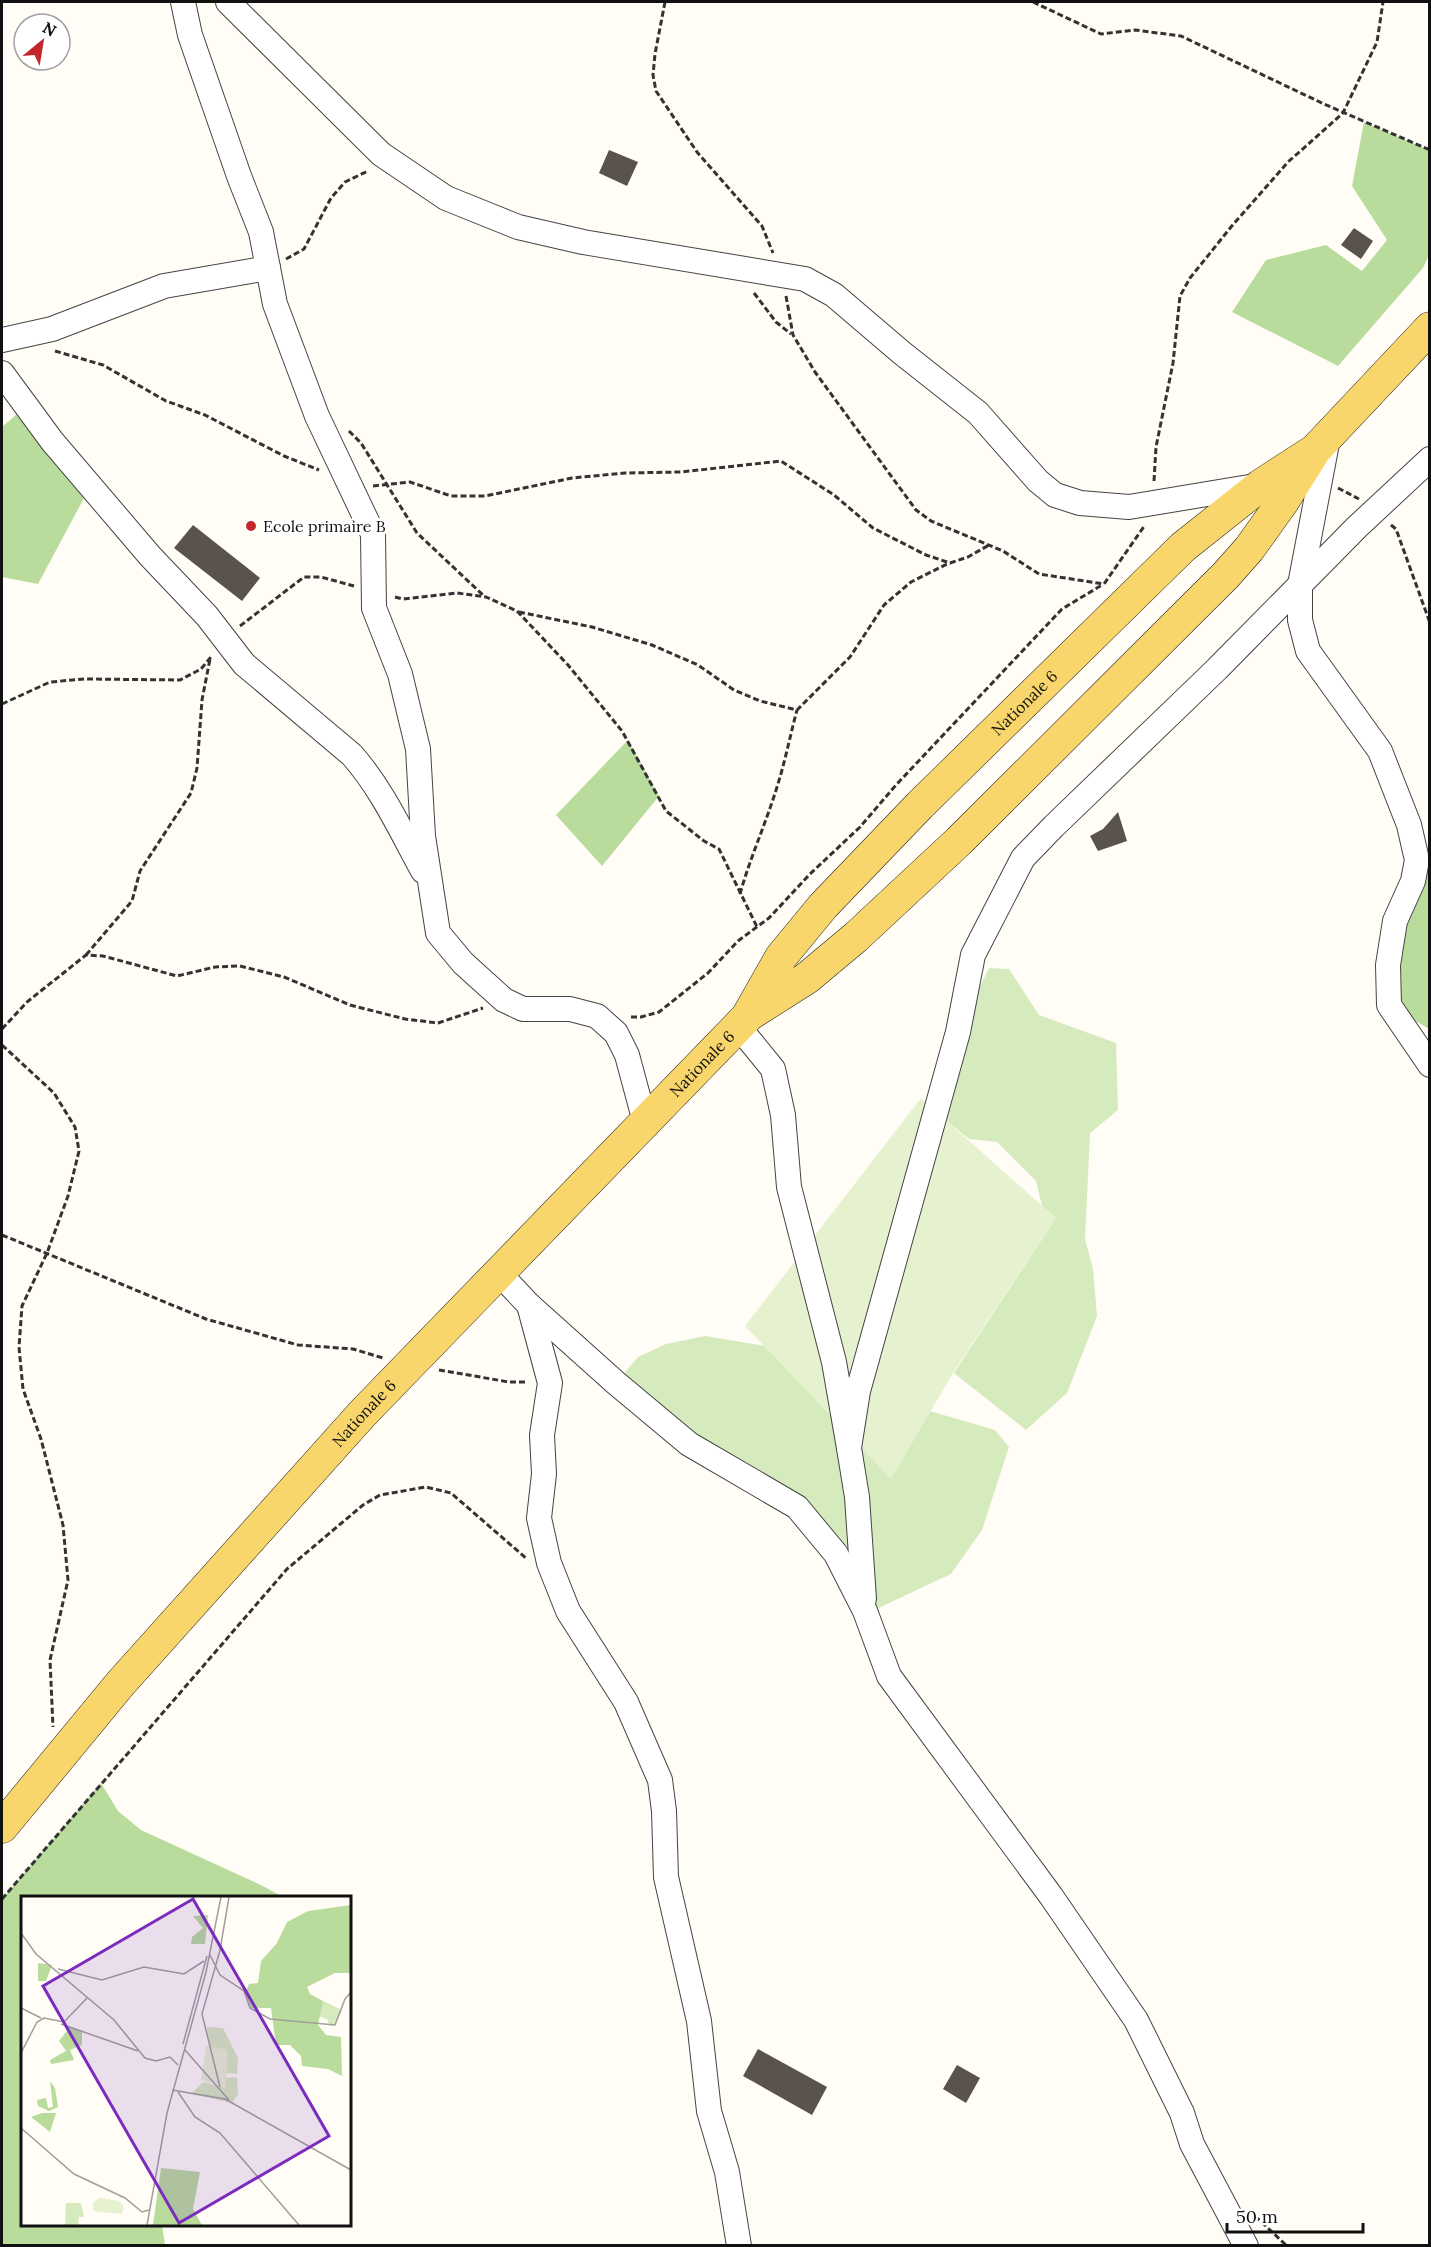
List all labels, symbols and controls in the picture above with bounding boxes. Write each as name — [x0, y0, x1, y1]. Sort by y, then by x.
north arrow — [12, 12, 72, 72]
text: N — [39, 17, 60, 41]
place label: Ecole primaire B — [263, 516, 386, 536]
marker: Ecole primaire B — [244, 519, 258, 533]
street label: Nationale 6 — [987, 666, 1061, 740]
street label: Nationale 6 — [665, 1026, 738, 1101]
street label: Nationale 6 — [328, 1375, 400, 1451]
inset map — [21, 1896, 351, 2226]
scale bar — [1227, 2196, 1364, 2234]
text: 50 m — [1236, 2205, 1278, 2228]

